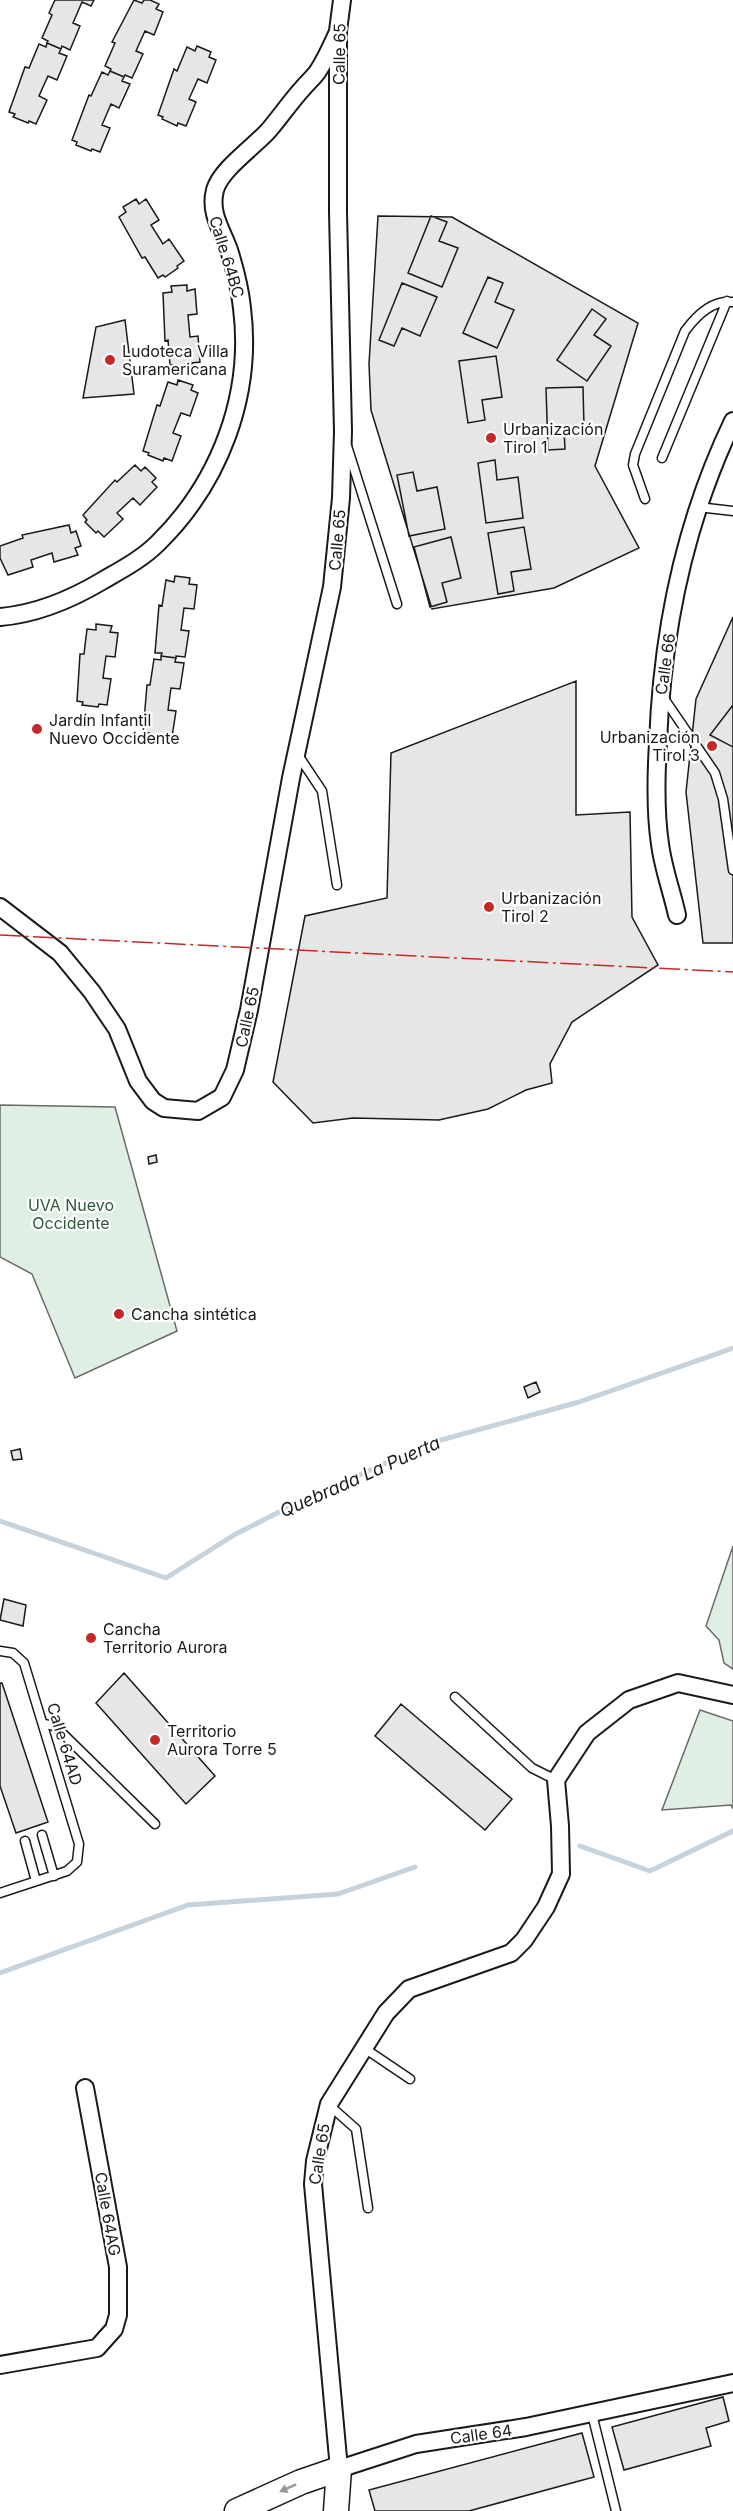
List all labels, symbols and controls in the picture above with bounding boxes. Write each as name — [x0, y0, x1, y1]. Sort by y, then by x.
street label: Calle 65 — [328, 23, 350, 85]
street label: Calle 64BC — [205, 214, 249, 300]
place label: Ludoteca Villa Suramericana — [122, 341, 229, 379]
marker: Ludoteca Villa Suramericana — [103, 353, 117, 367]
place label: Urbanización Tirol 1 — [503, 419, 603, 457]
marker: Urbanización Tirol 1 — [484, 431, 498, 445]
street label: Calle 65 — [324, 508, 350, 572]
street label: Calle 66 — [651, 632, 679, 696]
place label: Jardín Infantil Nuevo Occidente — [49, 710, 180, 748]
marker: Jardín Infantil Nuevo Occidente — [30, 722, 44, 736]
place label: Urbanización Tirol 3 — [600, 727, 700, 765]
marker: Urbanización Tirol 3 — [705, 739, 719, 753]
place label: Urbanización Tirol 2 — [501, 888, 601, 926]
marker: Urbanización Tirol 2 — [482, 900, 496, 914]
street label: Calle 65 — [231, 985, 263, 1049]
park label: UVA Nuevo Occidente — [28, 1195, 114, 1233]
place label: Cancha sintética — [131, 1304, 257, 1324]
marker: Cancha sintética — [112, 1307, 126, 1321]
water label: Quebrada La Puerta — [276, 1432, 443, 1521]
place label: Cancha Territorio Aurora — [103, 1619, 228, 1657]
marker: Cancha Territorio Aurora — [84, 1631, 98, 1645]
street label: Calle 64AD — [43, 1700, 87, 1788]
place label: Territorio Aurora Torre 5 — [167, 1721, 277, 1759]
marker: Territorio Aurora Torre 5 — [148, 1733, 162, 1747]
street label: Calle 65 — [304, 2122, 334, 2186]
street label: Calle 64AG — [91, 2170, 125, 2258]
street label: Calle 64 — [449, 2420, 513, 2448]
one-way arrow — [279, 2484, 296, 2493]

